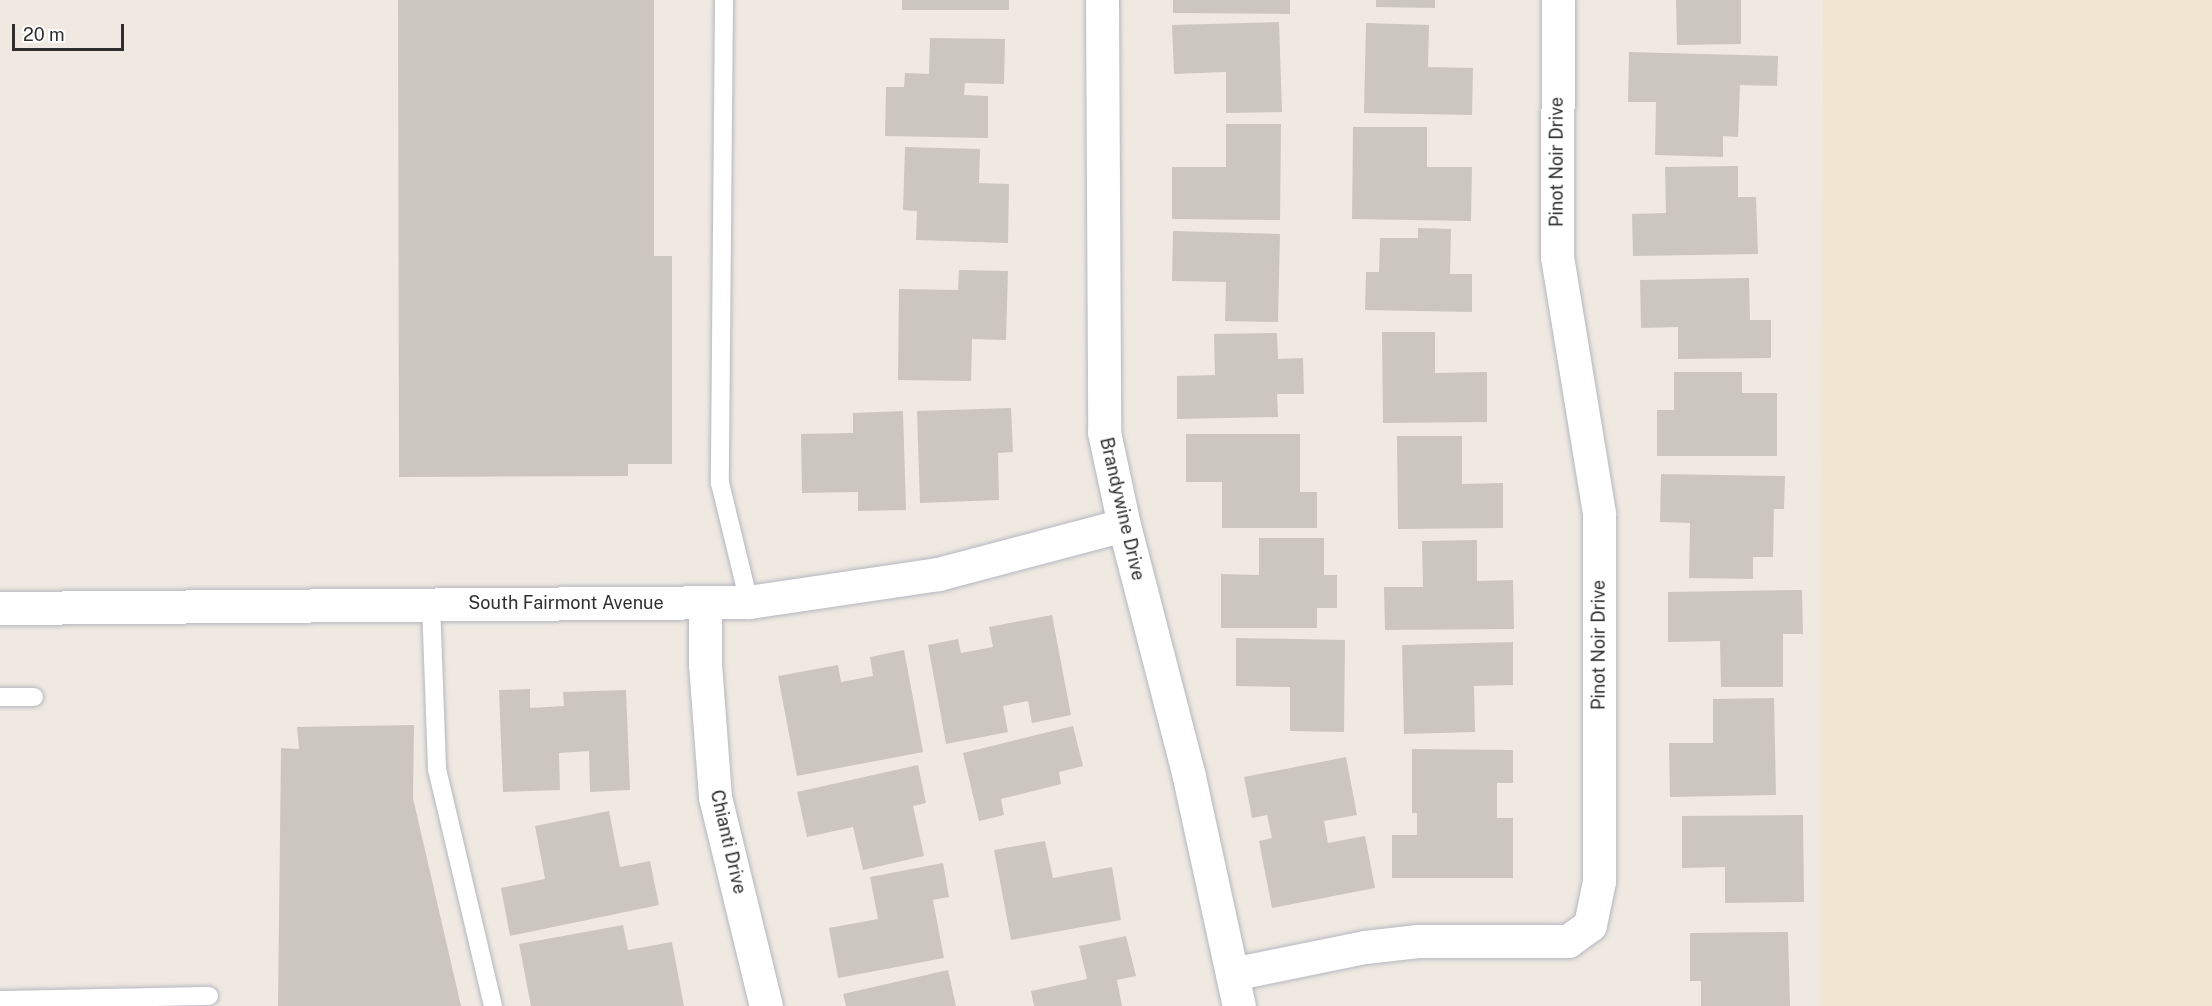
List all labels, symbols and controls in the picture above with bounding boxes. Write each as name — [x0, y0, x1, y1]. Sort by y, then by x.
scale bar — [15, 12, 128, 50]
text: 20 m — [23, 24, 65, 45]
street label: Pinot Noir Drive — [1546, 97, 1568, 227]
street label: Brandywine Drive — [1095, 435, 1149, 583]
street label: Pinot Noir Drive — [1588, 580, 1610, 710]
street label: South Fairmont Avenue — [468, 592, 664, 614]
street label: Chianti Drive — [706, 788, 750, 896]

